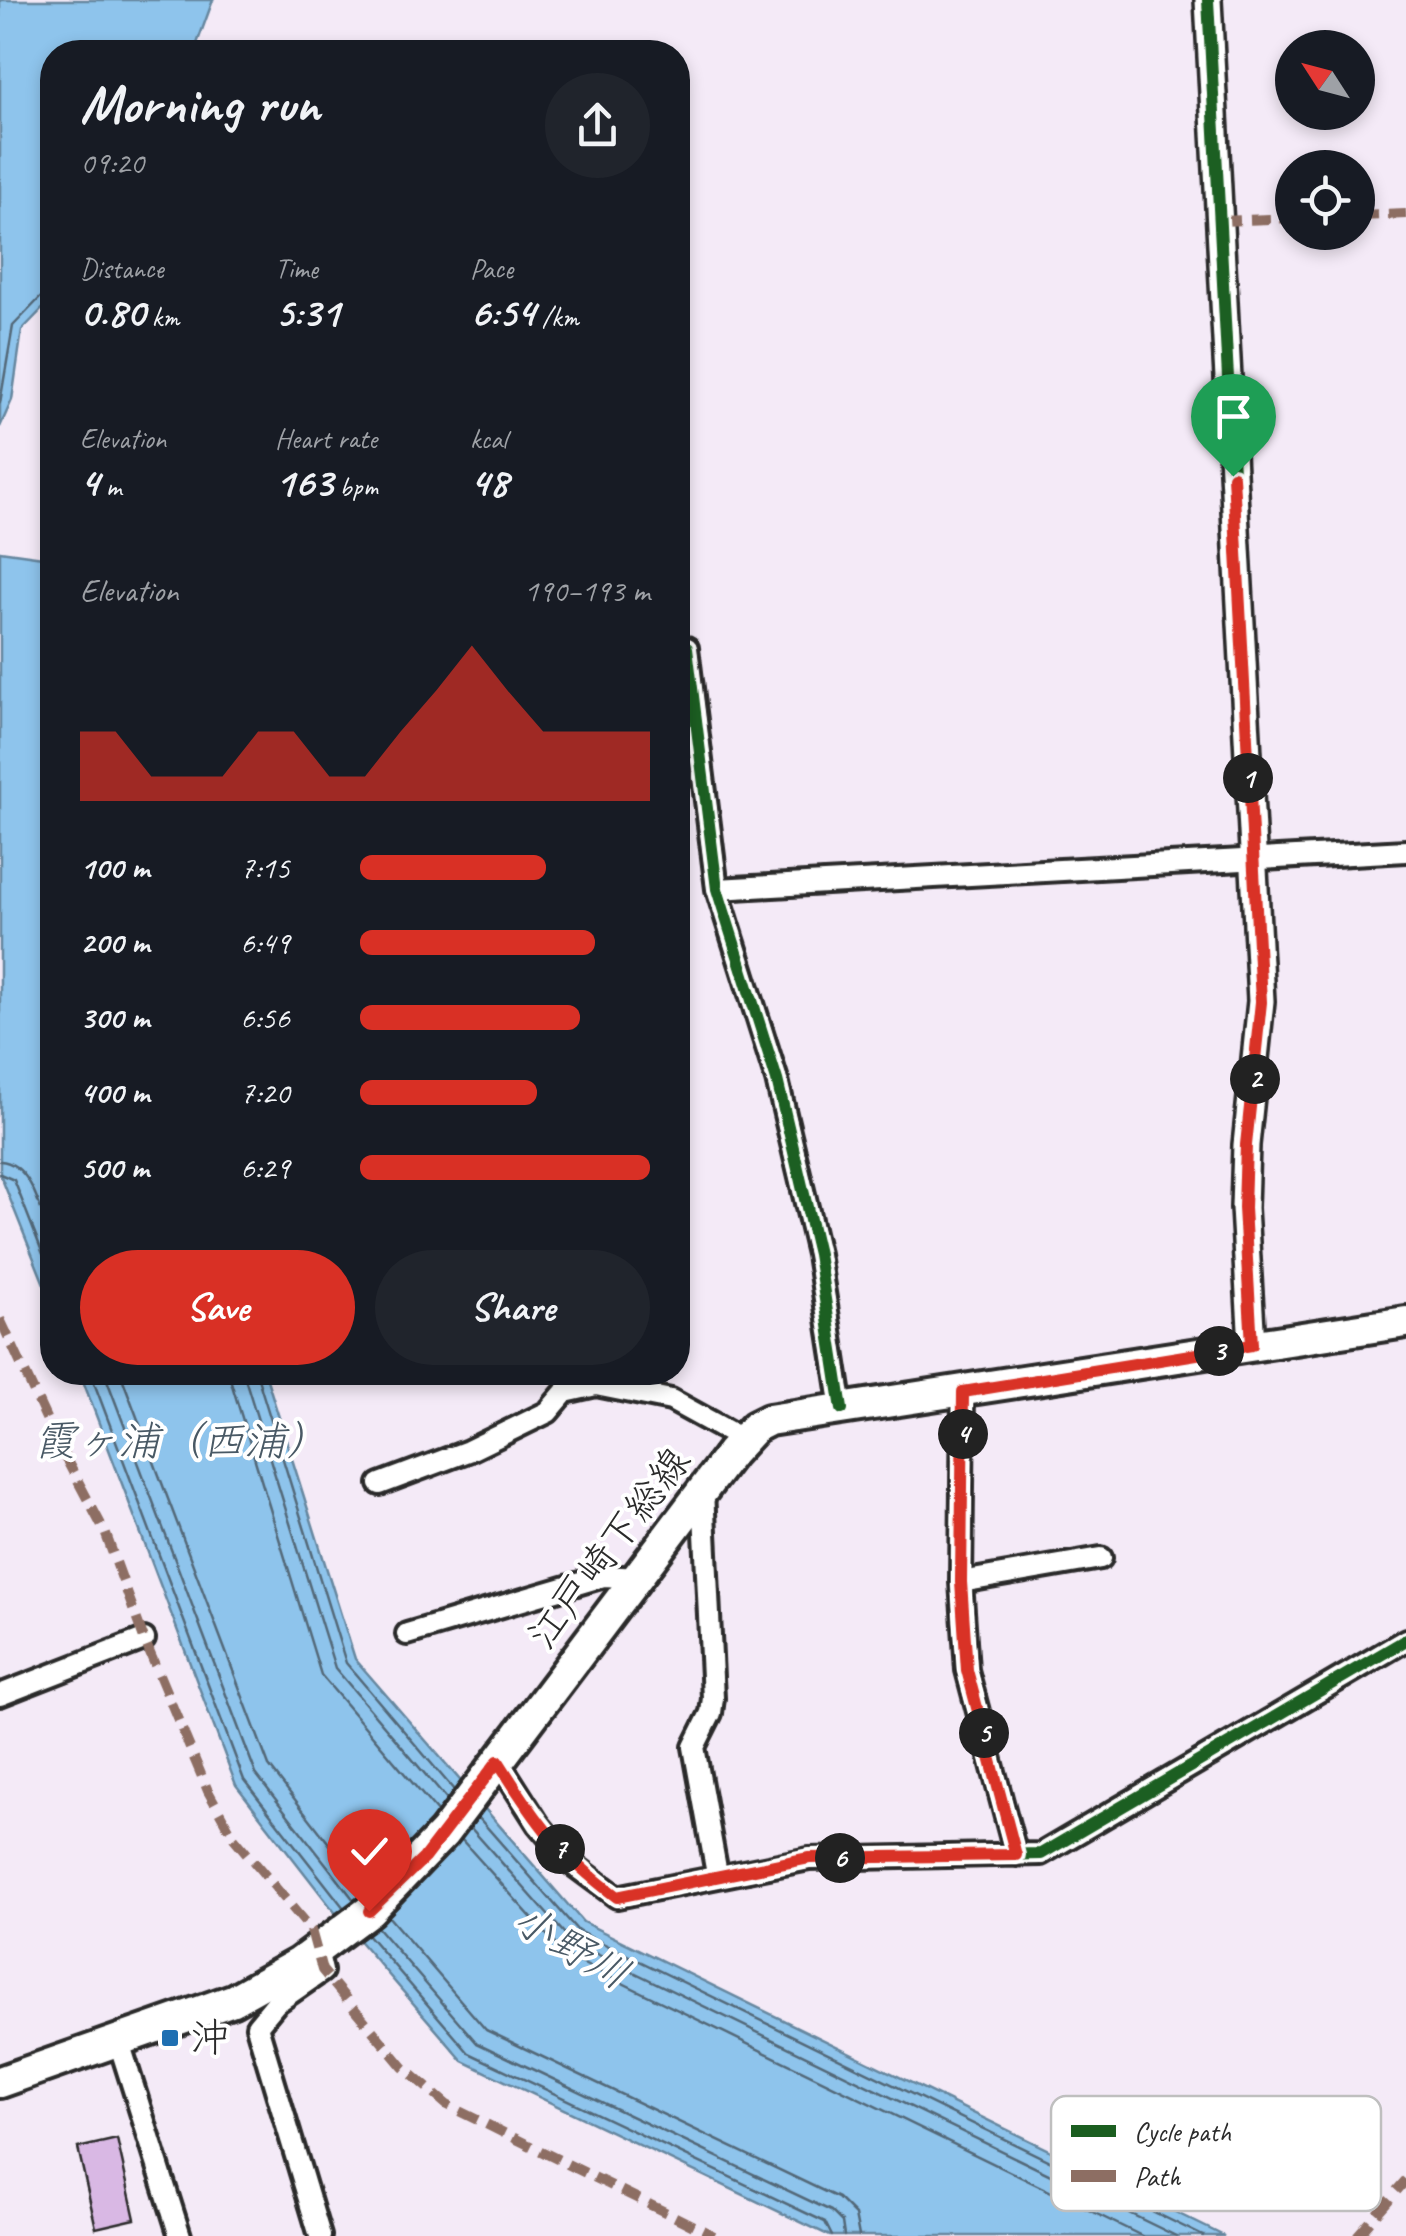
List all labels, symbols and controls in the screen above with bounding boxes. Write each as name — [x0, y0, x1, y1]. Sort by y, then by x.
north arrow — [1275, 30, 1375, 130]
map controls — [1275, 30, 1375, 250]
text: Morning run — [80, 69, 320, 139]
button: share — [545, 73, 650, 178]
text: 09:20 — [80, 142, 144, 183]
button: locate — [1275, 150, 1375, 250]
text: Distance — [80, 251, 164, 286]
text: Time — [275, 251, 318, 286]
text: Pace — [470, 251, 513, 286]
text: 0.80 — [80, 286, 145, 339]
text: 5:31 — [275, 286, 339, 339]
text: 6:54 — [470, 286, 535, 339]
text: km — [145, 299, 179, 334]
text: /km — [535, 299, 579, 334]
pin — [1191, 374, 1276, 477]
icon: arrive — [1206, 389, 1261, 444]
text: Elevation — [80, 421, 166, 456]
text: Heart rate — [275, 421, 377, 456]
text: kcal — [470, 421, 507, 456]
text: 4 — [80, 456, 99, 509]
text: 163 — [275, 456, 333, 509]
text: 48 — [470, 456, 508, 509]
text: m — [99, 469, 121, 504]
text: bpm — [333, 469, 378, 504]
text: Elevation — [80, 570, 178, 611]
text: 190–193 m — [524, 570, 650, 611]
pin: 1 — [1223, 753, 1273, 803]
text: 1 — [1242, 760, 1254, 795]
text: 100 m — [80, 847, 149, 888]
text: 7:15 — [240, 847, 290, 888]
text: 200 m — [80, 922, 149, 963]
text: 6:49 — [240, 922, 290, 963]
text: 300 m — [80, 997, 149, 1038]
text: 6:56 — [240, 997, 290, 1038]
pin: 2 — [1230, 1054, 1280, 1104]
text: 2 — [1249, 1061, 1261, 1096]
text: 400 m — [80, 1072, 149, 1113]
text: 7:20 — [240, 1072, 290, 1113]
text: 500 m — [80, 1147, 149, 1188]
text: 6:29 — [240, 1147, 290, 1188]
button: Save — [80, 1250, 355, 1365]
button: Share — [375, 1250, 650, 1365]
pin: 3 — [1194, 1326, 1244, 1376]
text: 3 — [1213, 1333, 1225, 1368]
pin: 4 — [938, 1409, 988, 1459]
water label: 霞ヶ浦（西浦） — [34, 1415, 328, 1468]
text: 4 — [957, 1416, 969, 1451]
street label: 江戸崎下総線 — [517, 1437, 701, 1659]
pin: 5 — [959, 1708, 1009, 1758]
text: 5 — [978, 1715, 990, 1750]
pin — [327, 1809, 412, 1912]
icon: check — [342, 1824, 397, 1879]
pin: 7 — [535, 1824, 585, 1874]
text: 7 — [554, 1831, 566, 1866]
pin: 6 — [815, 1833, 865, 1883]
text: 6 — [833, 1840, 847, 1875]
water label: 小野川 — [503, 1893, 639, 2001]
place label: 沖 — [190, 2013, 230, 2063]
marker: 沖 — [159, 2027, 181, 2049]
legend — [1051, 2096, 1381, 2211]
text: Cycle path — [1134, 2114, 1231, 2149]
text: Path — [1134, 2159, 1181, 2194]

